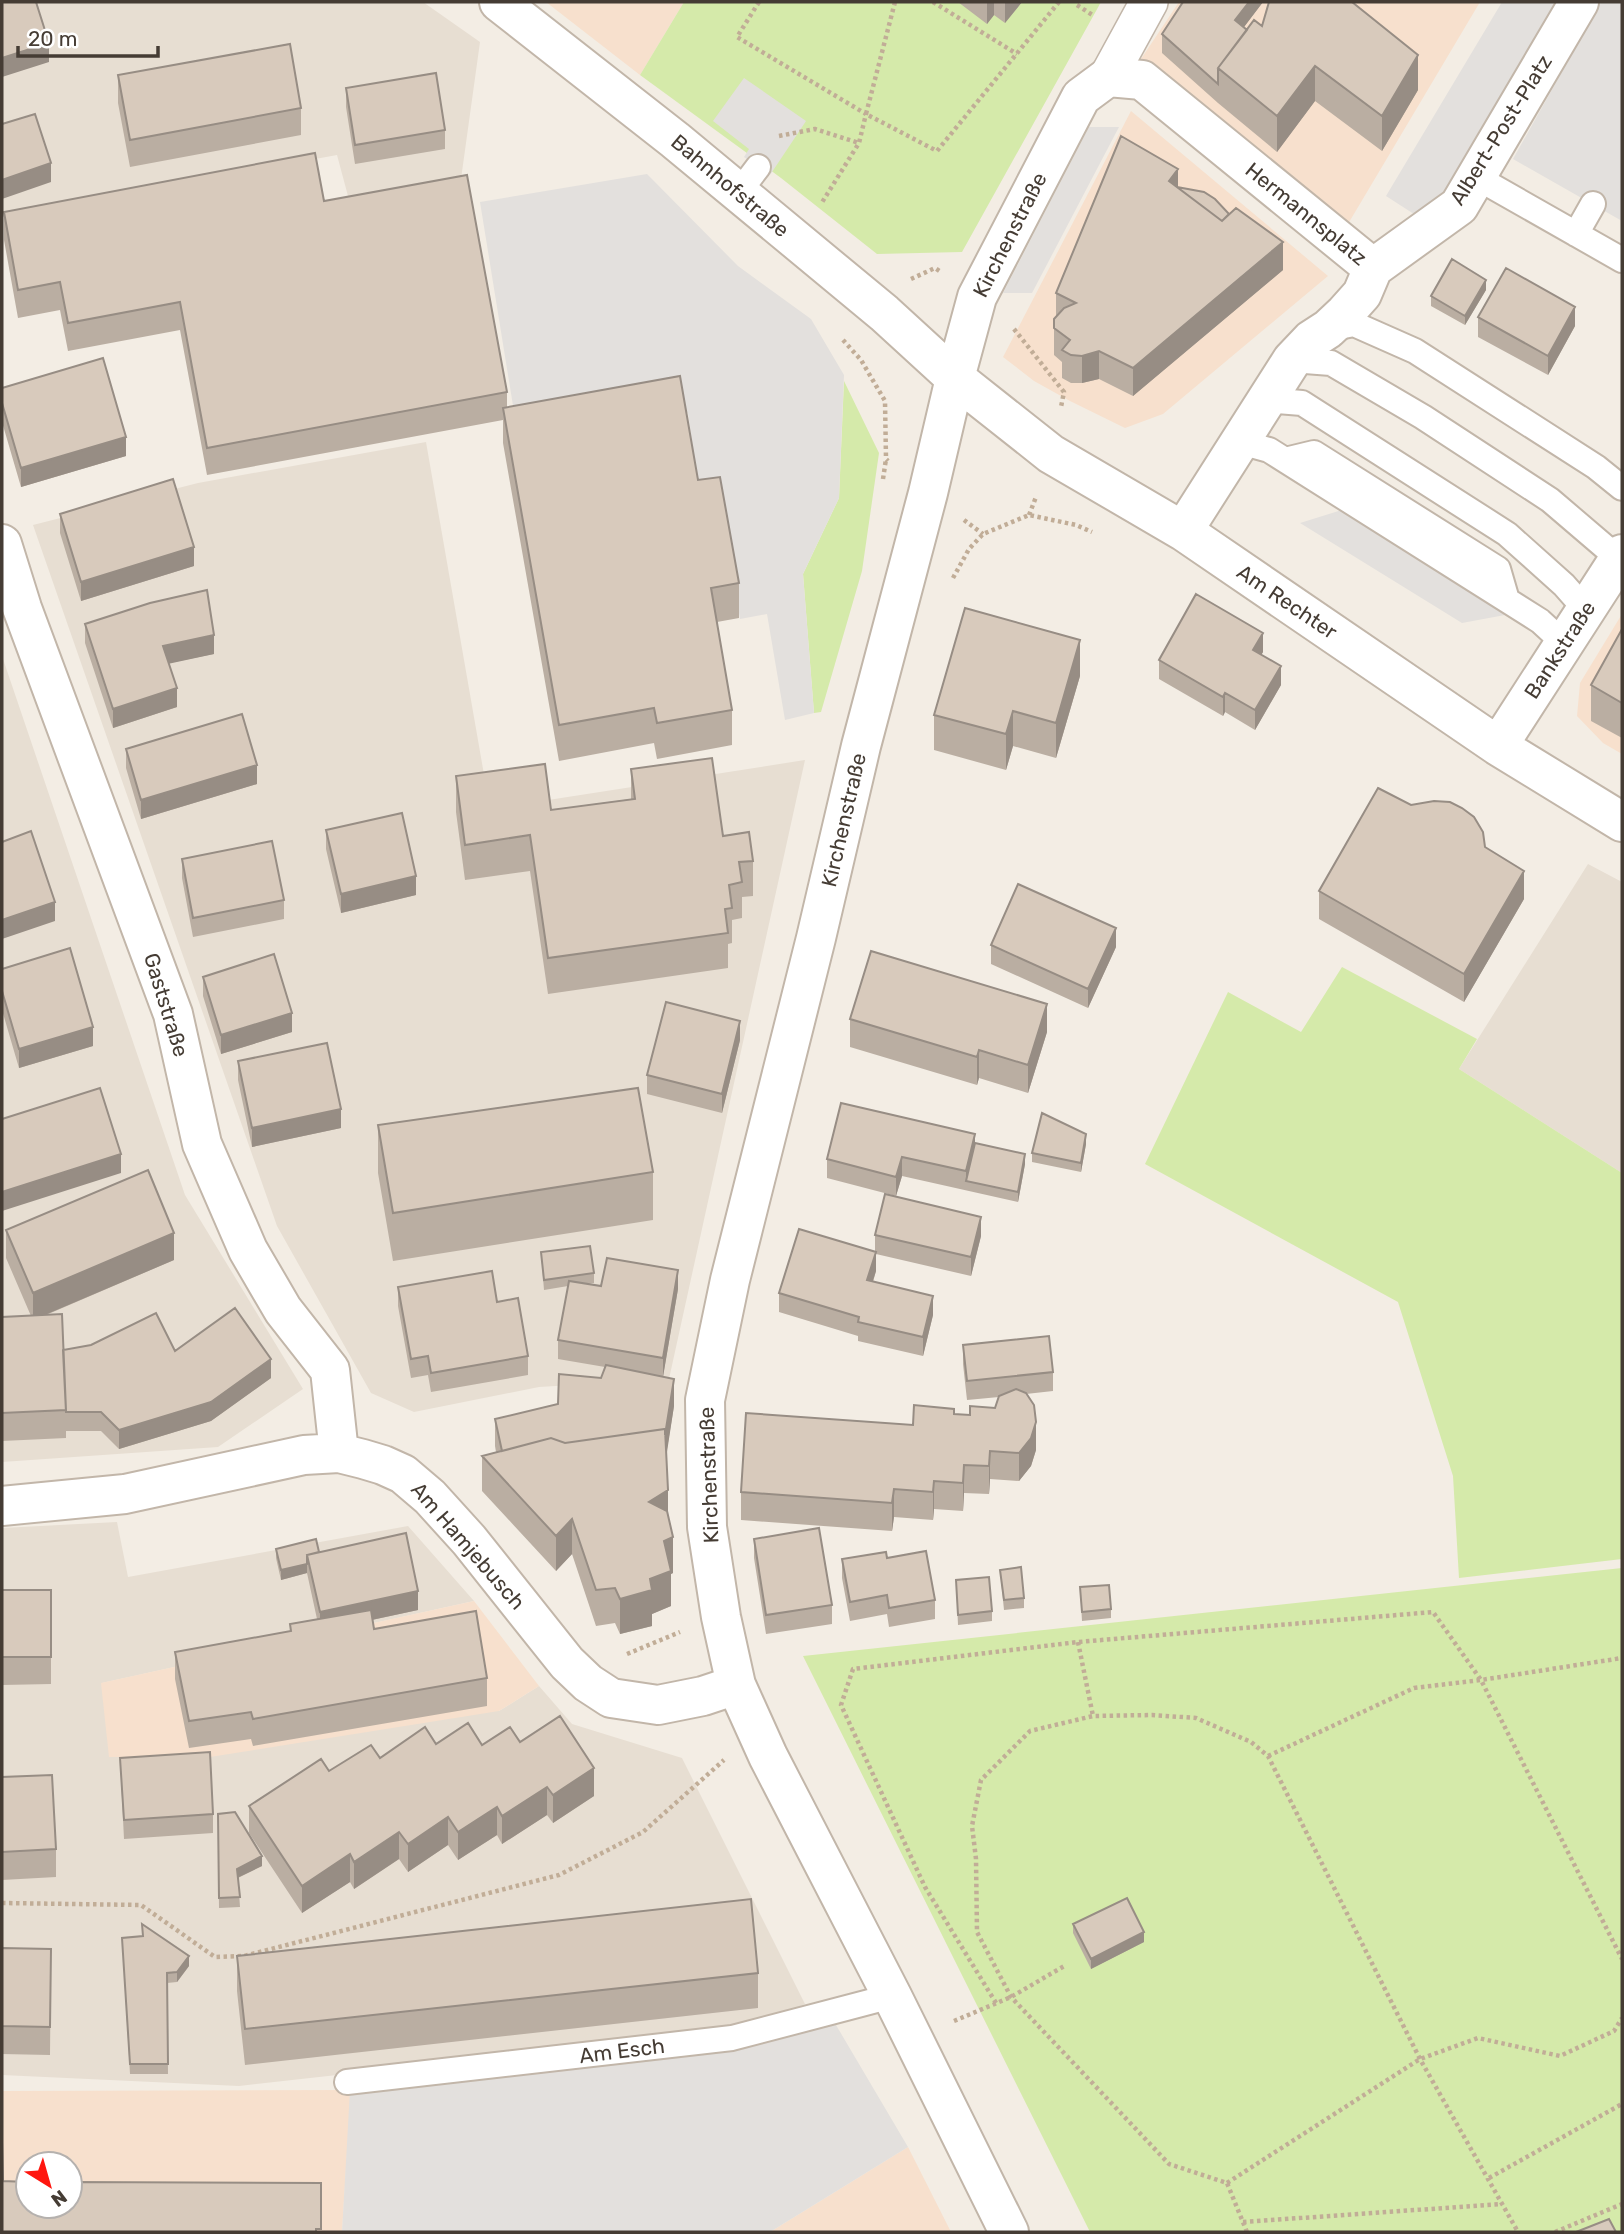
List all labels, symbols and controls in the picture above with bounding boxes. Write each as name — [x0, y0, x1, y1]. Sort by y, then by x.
scale bar — [18, 14, 158, 58]
text: 20 m — [28, 26, 77, 51]
street label: Albert-Post-Platz — [1444, 50, 1557, 210]
street label: Bahnhofstraße — [666, 129, 794, 242]
street label: Hermannsplatz — [1240, 157, 1372, 270]
street label: Kirchenstraße — [967, 168, 1052, 301]
street label: Am Rechter — [1232, 559, 1342, 644]
street label: Bankstraße — [1519, 596, 1600, 703]
street label: Kirchenstraße — [816, 750, 871, 889]
street label: Gaststraße — [139, 950, 194, 1060]
street label: Kirchenstraße — [694, 1406, 723, 1544]
street label: Am Hamjebusch — [406, 1477, 530, 1614]
street label: Am Esch — [578, 2033, 666, 2068]
north arrow — [14, 2150, 84, 2220]
text: N — [47, 2185, 71, 2211]

